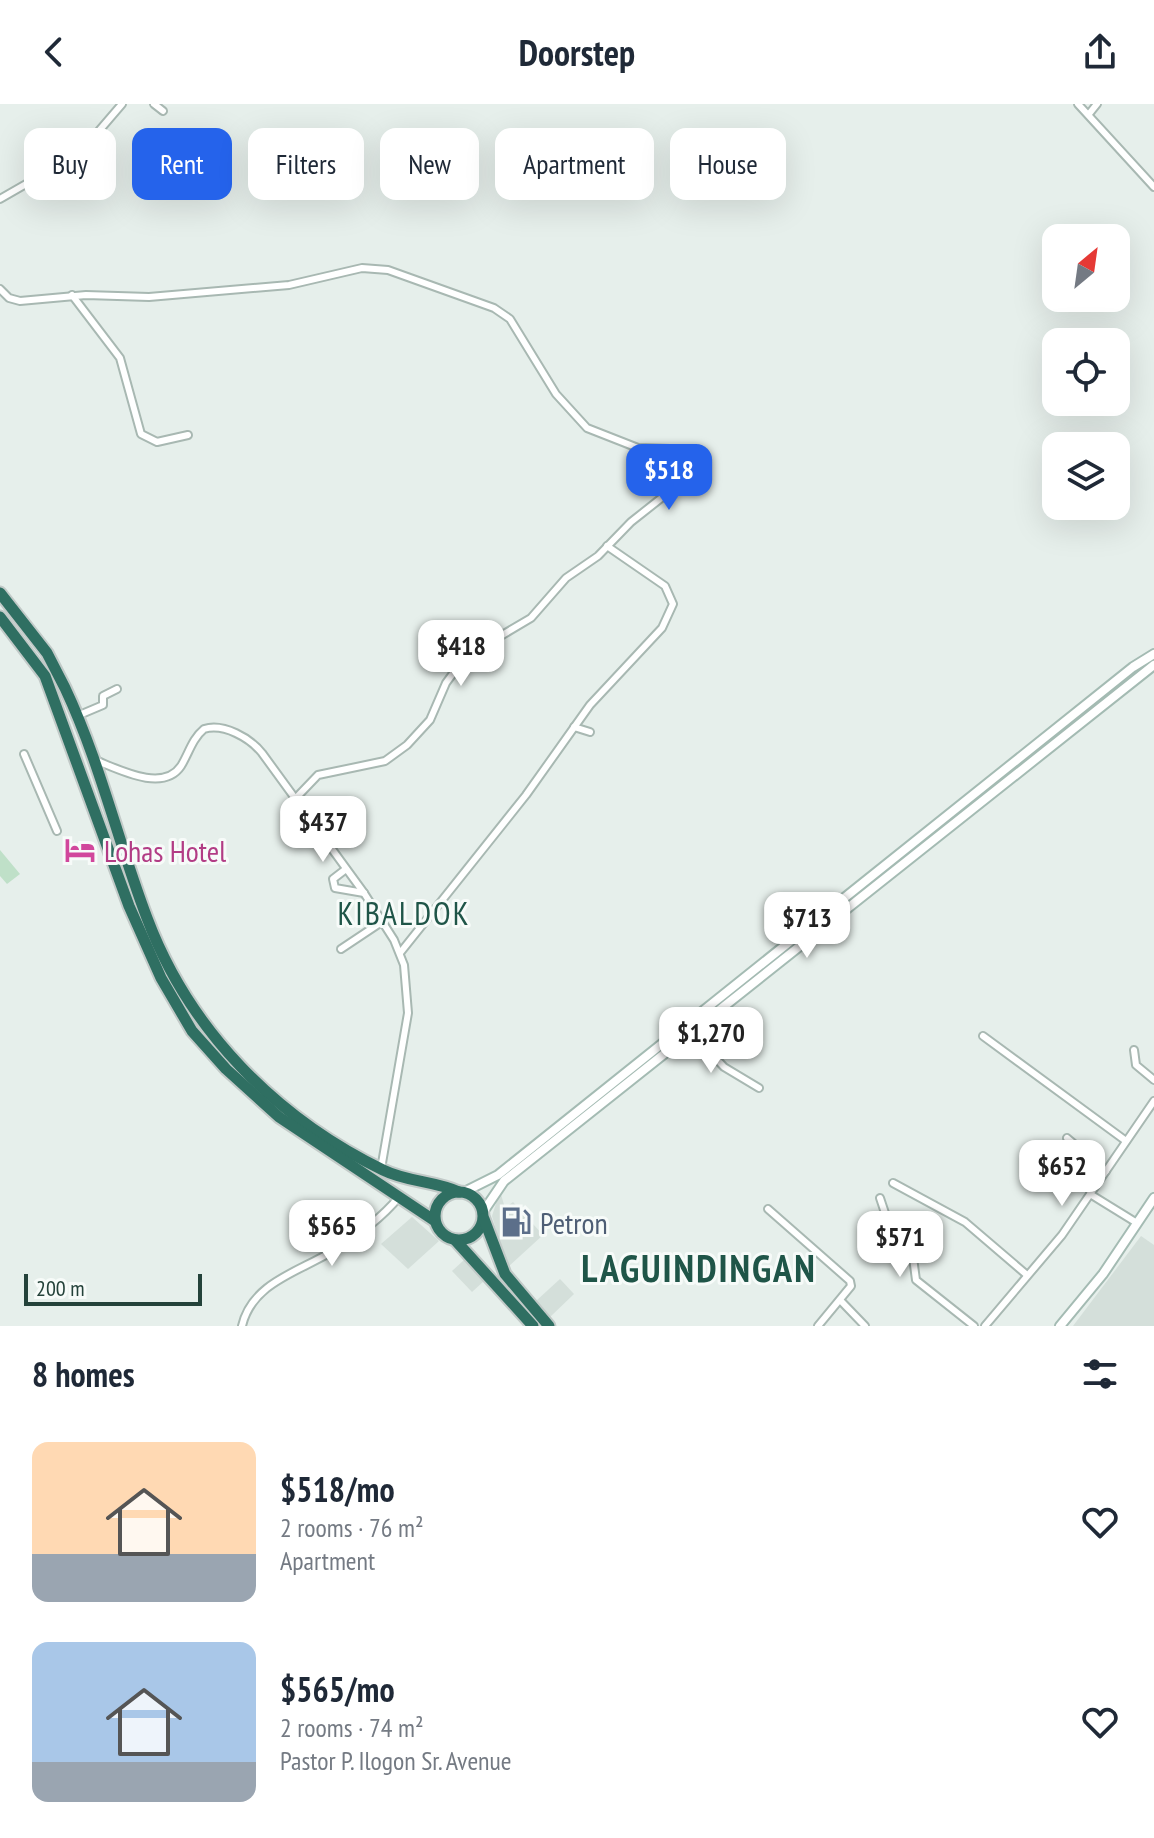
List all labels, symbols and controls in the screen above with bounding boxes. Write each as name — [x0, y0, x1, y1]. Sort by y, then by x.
text: Doorstep — [519, 29, 635, 76]
icon: back — [32, 30, 76, 74]
icon: share — [1078, 30, 1122, 74]
chip: Buy — [24, 128, 116, 200]
chip: Rent — [132, 128, 232, 200]
chip: Filters — [248, 128, 364, 200]
chip: New — [380, 128, 479, 200]
chip: Apartment — [495, 128, 654, 200]
chip: House — [670, 128, 786, 200]
north arrow — [1042, 224, 1130, 312]
map controls — [1042, 224, 1130, 520]
button: locate — [1042, 328, 1130, 416]
button: layers — [1042, 432, 1130, 520]
pin: $518 — [622, 444, 716, 512]
text: $518 — [644, 453, 694, 486]
pin: $418 — [414, 620, 508, 688]
text: $418 — [436, 629, 486, 662]
pin: $437 — [276, 796, 370, 864]
text: $437 — [298, 805, 348, 838]
place label: Lohas Hotel — [104, 831, 226, 870]
hotel icon: Lohas Hotel — [63, 833, 97, 867]
district label: KIBALDOK — [338, 892, 470, 934]
pin: $713 — [760, 892, 854, 960]
text: $713 — [782, 901, 832, 934]
pin: $1,270 — [646, 1007, 776, 1075]
text: $1,270 — [677, 1016, 745, 1049]
pin: $652 — [1015, 1140, 1109, 1208]
text: $652 — [1037, 1149, 1087, 1182]
pin: $565 — [285, 1200, 379, 1268]
place label: Petron — [540, 1203, 608, 1242]
fuel station icon: Petron — [499, 1205, 533, 1239]
text: $565 — [307, 1209, 357, 1242]
pin: $571 — [853, 1211, 947, 1279]
text: $571 — [875, 1220, 925, 1253]
district label: LAGUINDINGAN — [581, 1243, 817, 1292]
scale bar — [24, 1270, 202, 1306]
text: 200 m — [36, 1274, 85, 1302]
text: 8 homes — [32, 1352, 135, 1396]
icon: filters — [1078, 1352, 1122, 1396]
text: $518/mo — [280, 1467, 395, 1511]
icon: home — [96, 1474, 192, 1570]
icon: heart — [1078, 1500, 1122, 1544]
text: 2 rooms · 76 m² — [280, 1511, 424, 1544]
text: Apartment — [280, 1544, 375, 1577]
text: $565/mo — [280, 1667, 395, 1711]
icon: home — [96, 1674, 192, 1770]
icon: heart — [1078, 1700, 1122, 1744]
text: 2 rooms · 74 m² — [280, 1711, 424, 1744]
text: Pastor P. Ilogon Sr. Avenue — [280, 1744, 512, 1777]

